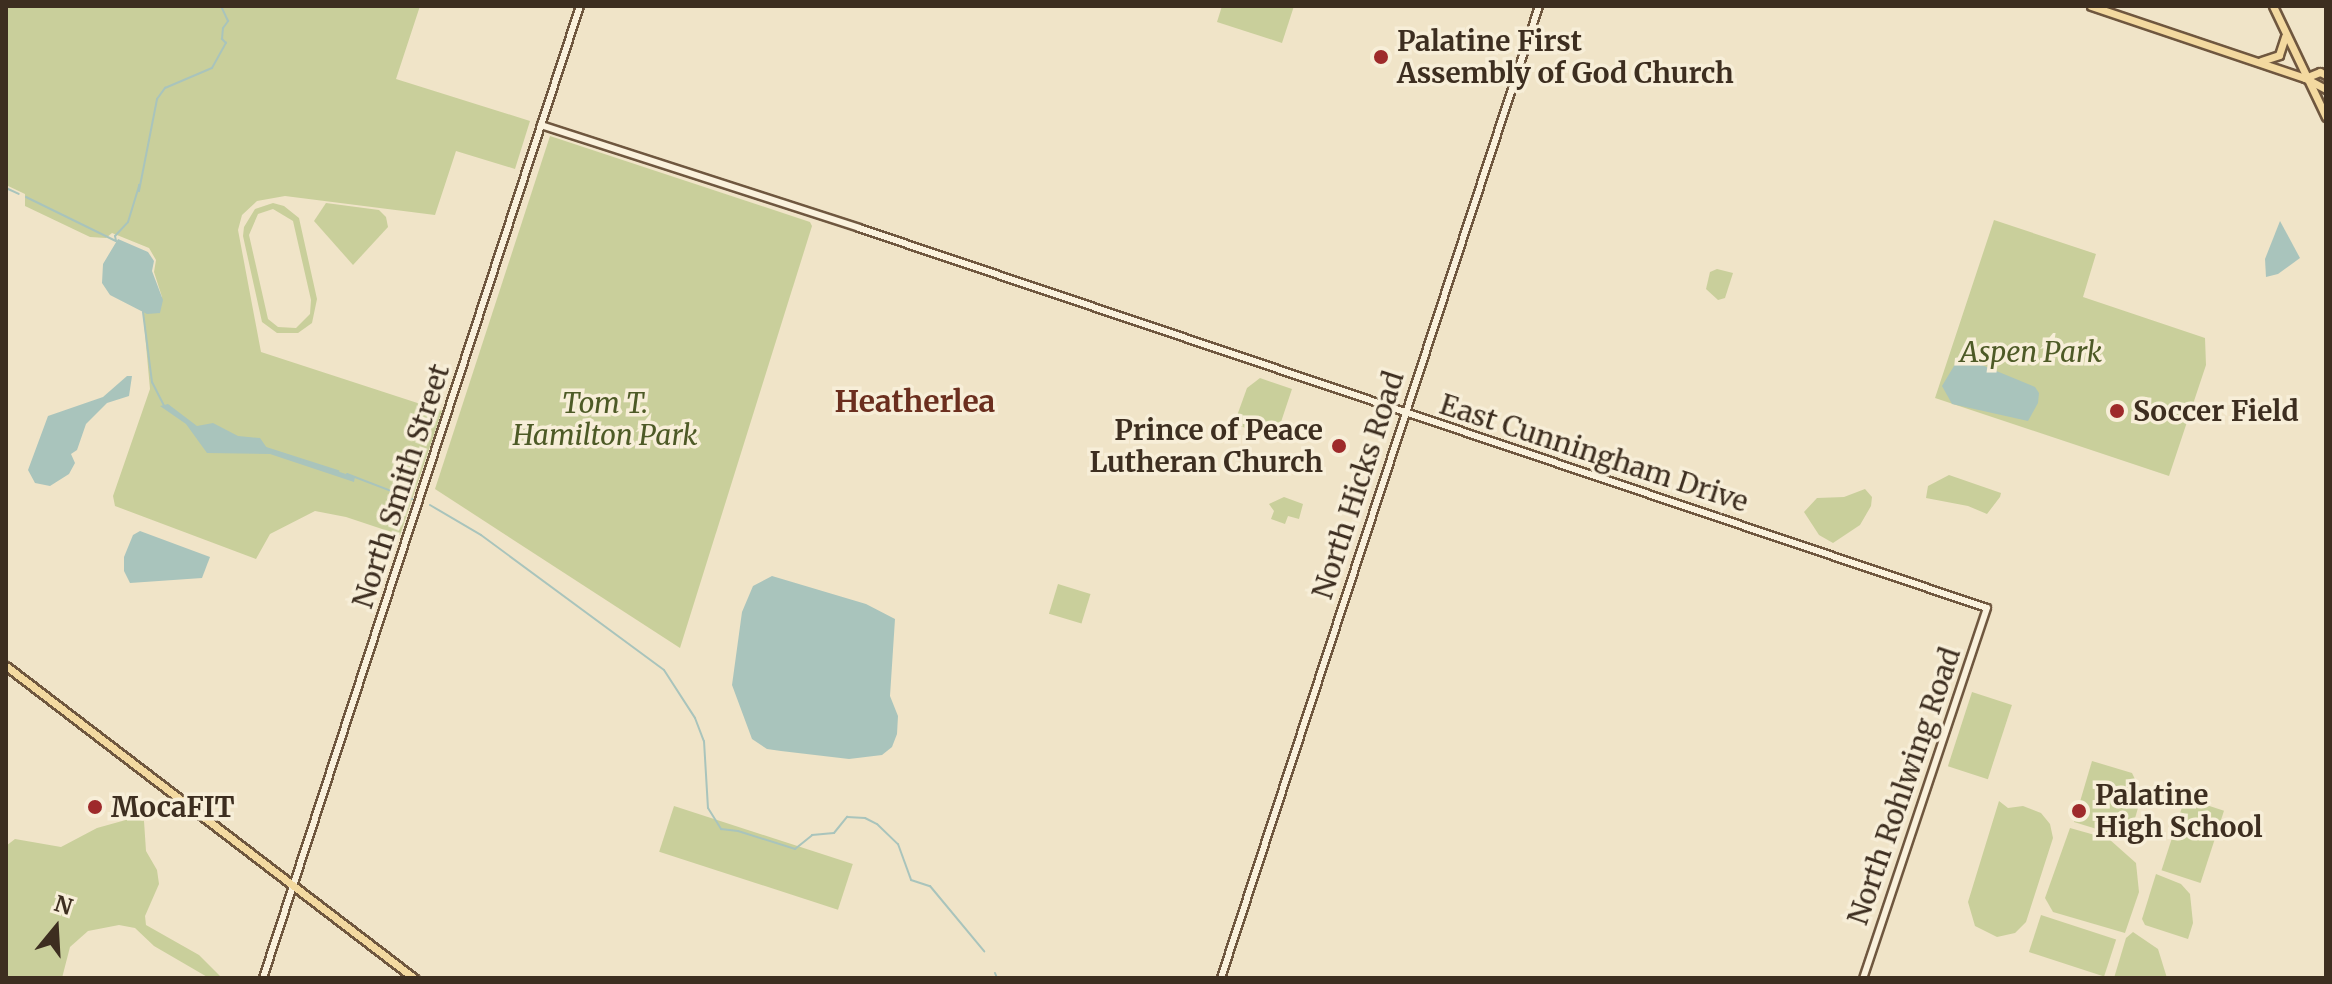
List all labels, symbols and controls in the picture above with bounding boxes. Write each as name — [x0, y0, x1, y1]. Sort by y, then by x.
place label: Palatine First Assembly of God Church — [1397, 24, 1734, 90]
marker: Palatine First Assembly of God Church — [1372, 48, 1390, 66]
park label: Aspen Park — [1960, 335, 2102, 369]
street label: North Smith Street — [346, 360, 456, 612]
street label: North Hicks Road — [1305, 367, 1411, 603]
district label: Heatherlea — [835, 383, 995, 419]
park label: Tom T. Hamilton Park — [512, 386, 698, 452]
street label: East Cunningham Drive — [1436, 387, 1752, 519]
place label: Soccer Field — [2133, 394, 2299, 428]
marker: Soccer Field — [2108, 402, 2126, 420]
place label: Prince of Peace Lutheran Church — [1089, 413, 1323, 479]
marker: Prince of Peace Lutheran Church — [1330, 437, 1348, 455]
street label: North Rohlwing Road — [1841, 643, 1967, 929]
place label: Palatine High School — [2095, 778, 2263, 844]
place label: MocaFIT — [111, 790, 235, 824]
marker: MocaFIT — [86, 798, 104, 816]
marker: Palatine High School — [2070, 802, 2088, 820]
north arrow — [16, 888, 96, 968]
text: N — [51, 889, 76, 921]

